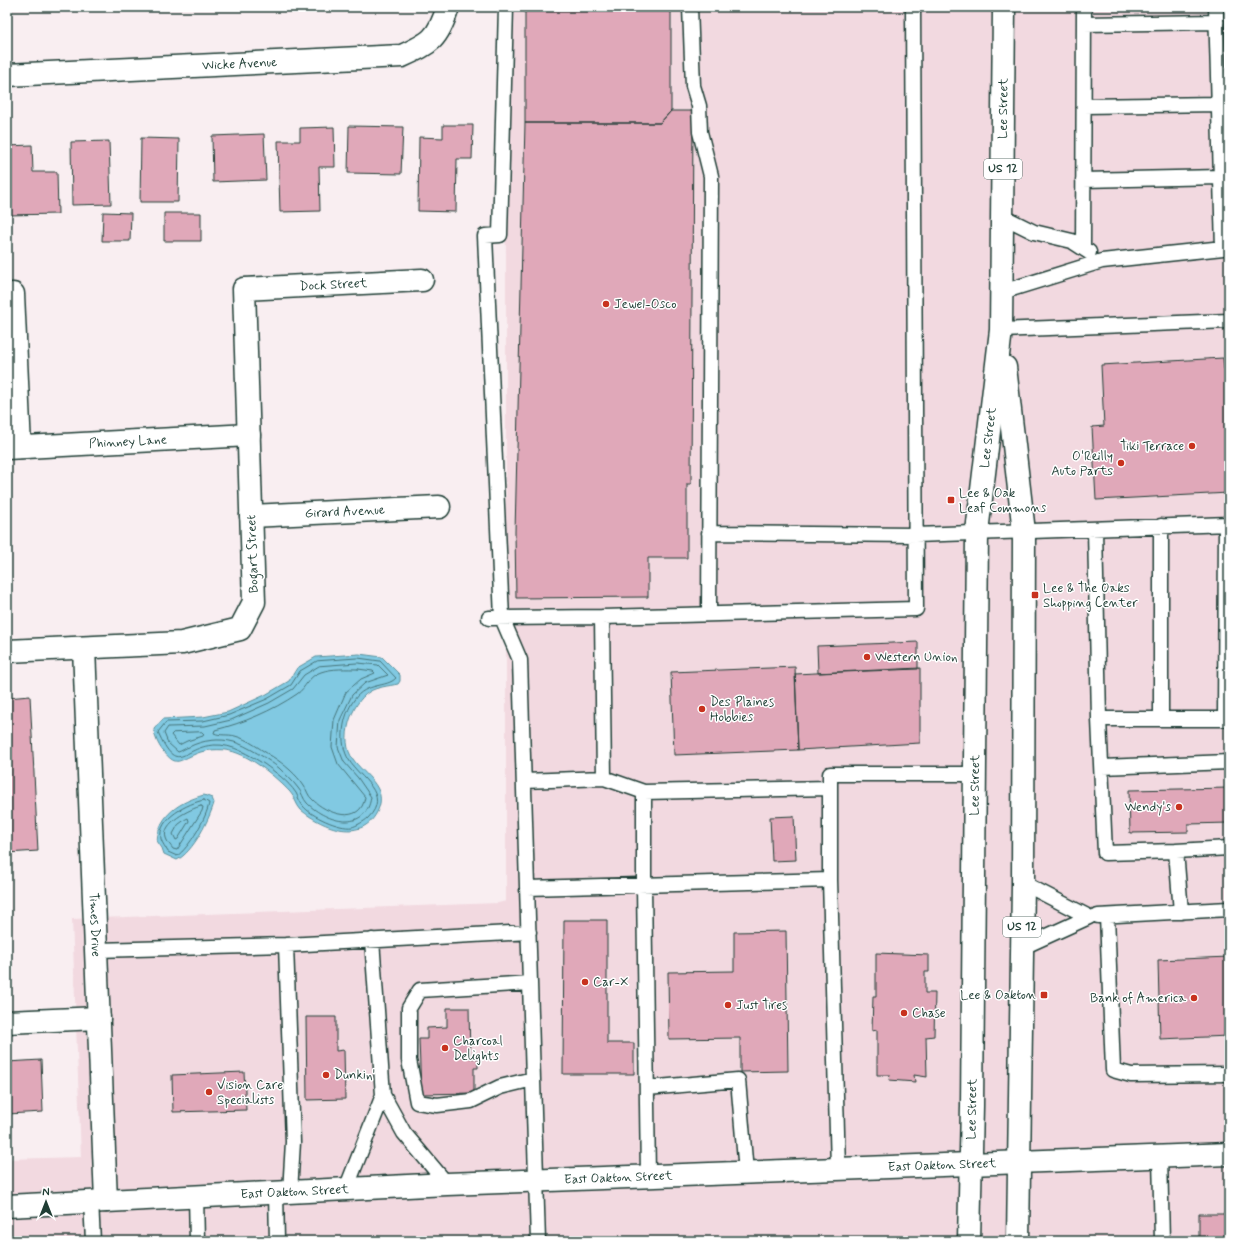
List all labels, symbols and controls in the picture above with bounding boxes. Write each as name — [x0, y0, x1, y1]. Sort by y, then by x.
street label: Wicke Avenue — [202, 54, 278, 74]
street label: Lee Street — [994, 78, 1012, 139]
road number: US 12 — [984, 159, 1022, 179]
street label: Dock Street — [299, 274, 368, 295]
place label: Jewel-Osco — [614, 296, 676, 313]
marker: Jewel-Osco — [601, 299, 611, 309]
street label: Lee Street — [976, 406, 1000, 469]
street label: Phinney Lane — [88, 431, 167, 452]
place label: Tiki Terrace — [1120, 438, 1184, 455]
marker: Tiki Terrace — [1187, 441, 1197, 451]
place label: O'Reilly Auto Parts — [1051, 448, 1113, 480]
marker: O'Reilly Auto Parts — [1116, 458, 1126, 468]
place label: Lee & Oak Leaf Commons — [959, 485, 1047, 517]
marker: Lee & Oak Leaf Commons — [946, 495, 956, 505]
street label: Girard Avenue — [304, 501, 385, 522]
street label: Bogart Street — [243, 514, 265, 593]
place label: Lee & The Oaks Shopping Center — [1043, 580, 1138, 612]
marker: Lee & The Oaks Shopping Center — [1030, 590, 1040, 600]
place label: Western Union — [875, 649, 958, 666]
marker: Western Union — [862, 652, 872, 662]
place label: Des Plaines Hobbies — [710, 694, 774, 726]
marker: Des Plaines Hobbies — [697, 704, 707, 714]
street label: Lee Street — [966, 754, 984, 816]
place label: Wendy's — [1125, 799, 1171, 816]
marker: Wendy's — [1174, 802, 1184, 812]
street label: Times Drive — [85, 892, 105, 957]
road number: US 12 — [1003, 917, 1041, 937]
place label: Car-X — [593, 974, 628, 991]
marker: Car-X — [580, 977, 590, 987]
place label: Lee & Oakton — [960, 987, 1036, 1004]
marker: Lee & Oakton — [1039, 990, 1049, 1000]
place label: Bank of America — [1090, 990, 1186, 1007]
marker: Bank of America — [1189, 993, 1199, 1003]
place label: Just Tires — [736, 997, 787, 1014]
marker: Just Tires — [723, 1000, 733, 1010]
place label: Chase — [912, 1005, 946, 1022]
marker: Chase — [899, 1008, 909, 1018]
place label: Charcoal Delights — [453, 1033, 503, 1065]
marker: Charcoal Delights — [440, 1043, 450, 1053]
place label: Dunkin' — [334, 1067, 375, 1084]
marker: Dunkin' — [321, 1070, 331, 1080]
place label: Vision Care Specialists — [217, 1077, 283, 1109]
street label: Lee Street — [963, 1078, 981, 1140]
marker: Vision Care Specialists — [204, 1087, 214, 1097]
street label: East Oakton Street — [888, 1154, 997, 1176]
street label: East Oakton Street — [564, 1167, 673, 1188]
street label: East Oakton Street — [240, 1180, 350, 1203]
north arrow — [26, 1182, 66, 1222]
text: N — [42, 1186, 50, 1200]

